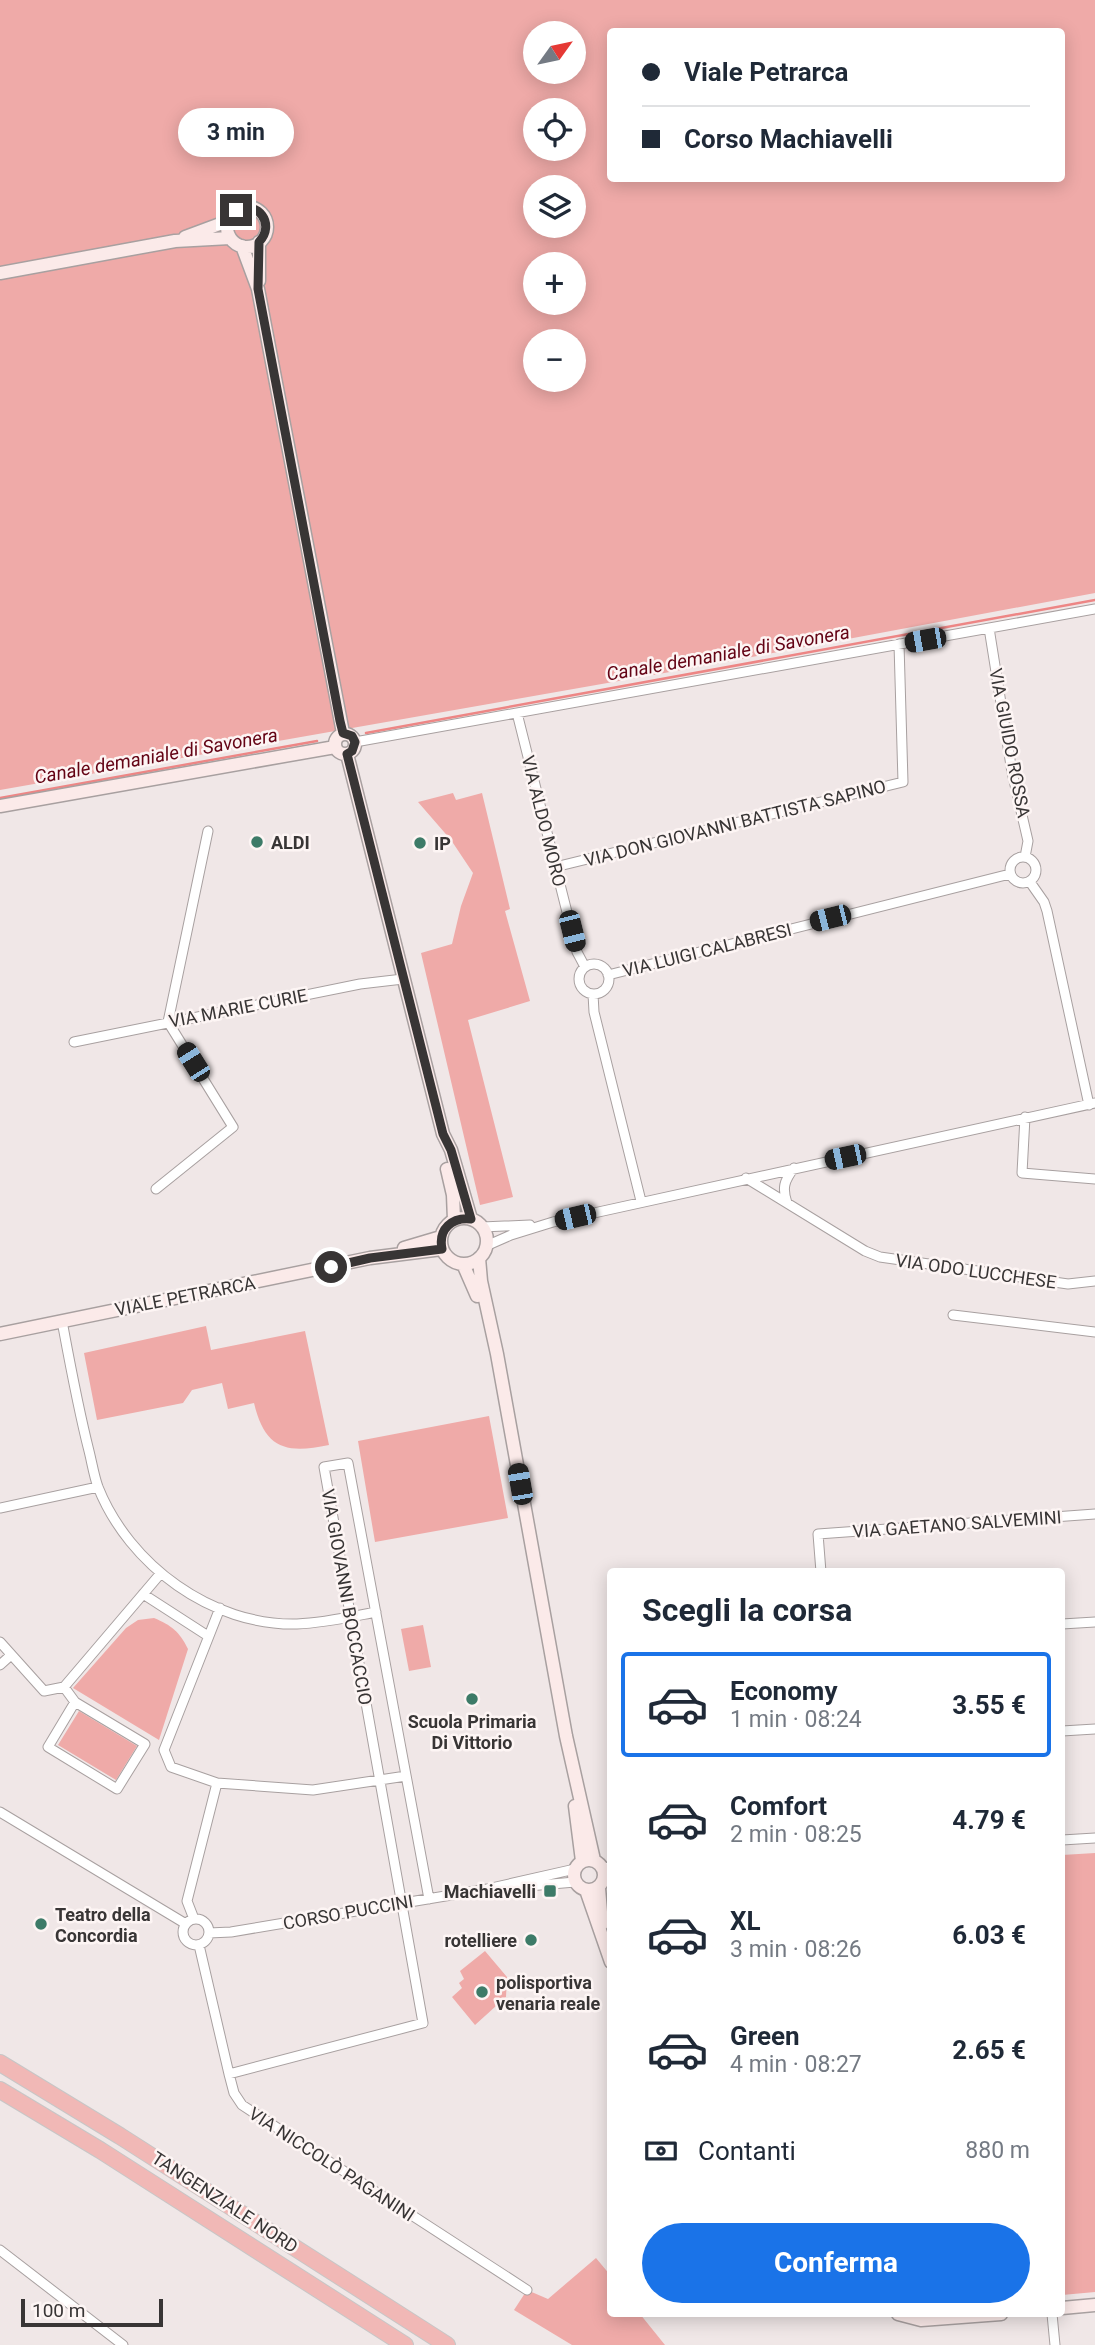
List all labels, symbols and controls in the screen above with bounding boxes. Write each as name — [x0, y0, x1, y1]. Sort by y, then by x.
north arrow — [523, 21, 586, 84]
map controls — [523, 21, 586, 392]
text: Viale Petrarca — [684, 57, 848, 87]
button: locate — [523, 98, 586, 161]
callout: 3 min — [178, 108, 294, 158]
text: 3 min — [207, 119, 265, 146]
text: Corso Machiavelli — [684, 124, 893, 154]
button: layers — [523, 175, 586, 238]
route end — [220, 194, 252, 226]
button: + — [523, 252, 586, 315]
button: − — [523, 329, 586, 392]
water label: Canale demaniale di Savonera — [605, 620, 851, 686]
car — [903, 626, 948, 654]
street label: VIA GIUIDO ROSSA — [985, 667, 1035, 820]
water label: Canale demaniale di Savonera — [33, 723, 279, 789]
street label: VIA ALDO MORO — [518, 753, 570, 889]
street label: VIA DON GIOVANNI BATTISTA SAPINO — [582, 775, 888, 871]
place label: ALDI — [271, 832, 310, 853]
place label: IP — [434, 833, 451, 854]
marker: ALDI — [249, 834, 265, 850]
marker: IP — [412, 835, 428, 851]
car — [808, 903, 853, 933]
car — [557, 908, 588, 954]
street label: VIA LUIGI CALABRESI — [620, 919, 794, 981]
street label: VIA MARIE CURIE — [167, 984, 309, 1032]
car — [173, 1039, 214, 1085]
car — [823, 1142, 868, 1172]
car — [553, 1202, 598, 1232]
street label: VIA ODO LUCCHESE — [894, 1249, 1058, 1293]
route start — [315, 1251, 347, 1283]
street label: VIALE PETRARCA — [113, 1272, 257, 1320]
car — [507, 1461, 534, 1507]
street label: VIA GIOVANNI BOCCACCIO — [318, 1487, 376, 1707]
street label: VIA GAETANO SALVEMINI — [852, 1506, 1062, 1542]
text: Scegli la corsa — [642, 1591, 852, 1629]
icon: car — [646, 1673, 709, 1736]
text: Economy — [730, 1676, 837, 1706]
text: 3.55 € — [952, 1690, 1026, 1720]
marker: Scuola Primaria Di Vittorio — [464, 1691, 480, 1707]
text: 1 min · 08:24 — [730, 1706, 862, 1733]
place label: Scuola Primaria Di Vittorio — [408, 1711, 537, 1753]
icon: car — [646, 1788, 709, 1851]
text: Comfort — [730, 1791, 827, 1821]
text: 4.79 € — [952, 1805, 1026, 1835]
text: 2 min · 08:25 — [730, 1821, 862, 1848]
place label: Machiavelli — [444, 1881, 536, 1902]
marker: Machiavelli — [542, 1883, 558, 1899]
street label: CORSO PUCCINI — [281, 1890, 415, 1934]
icon: car — [646, 1903, 709, 1966]
place label: Teatro della Concordia — [55, 1904, 151, 1946]
text: XL — [730, 1906, 761, 1936]
marker: Teatro della Concordia — [33, 1916, 49, 1932]
text: 6.03 € — [952, 1920, 1026, 1950]
place label: rotelliere — [445, 1930, 517, 1951]
marker: rotelliere — [523, 1932, 539, 1948]
text: 3 min · 08:26 — [730, 1936, 862, 1963]
place label: polisportiva venaria reale — [496, 1972, 600, 2014]
marker: polisportiva venaria reale — [474, 1984, 490, 2000]
icon: car — [646, 2018, 709, 2081]
text: Green — [730, 2021, 800, 2051]
text: 2.65 € — [952, 2035, 1026, 2065]
text: 4 min · 08:27 — [730, 2051, 862, 2078]
street label: VIA NICCOLÒ PAGANINI — [245, 2102, 419, 2226]
icon: cash — [642, 2132, 680, 2170]
text: Contanti — [698, 2136, 796, 2166]
text: 880 m — [965, 2137, 1030, 2164]
street label: TANGENZIALE NORD — [148, 2147, 302, 2257]
button: Conferma — [642, 2223, 1030, 2303]
scale bar — [21, 2296, 163, 2328]
text: 100 m — [32, 2299, 85, 2322]

